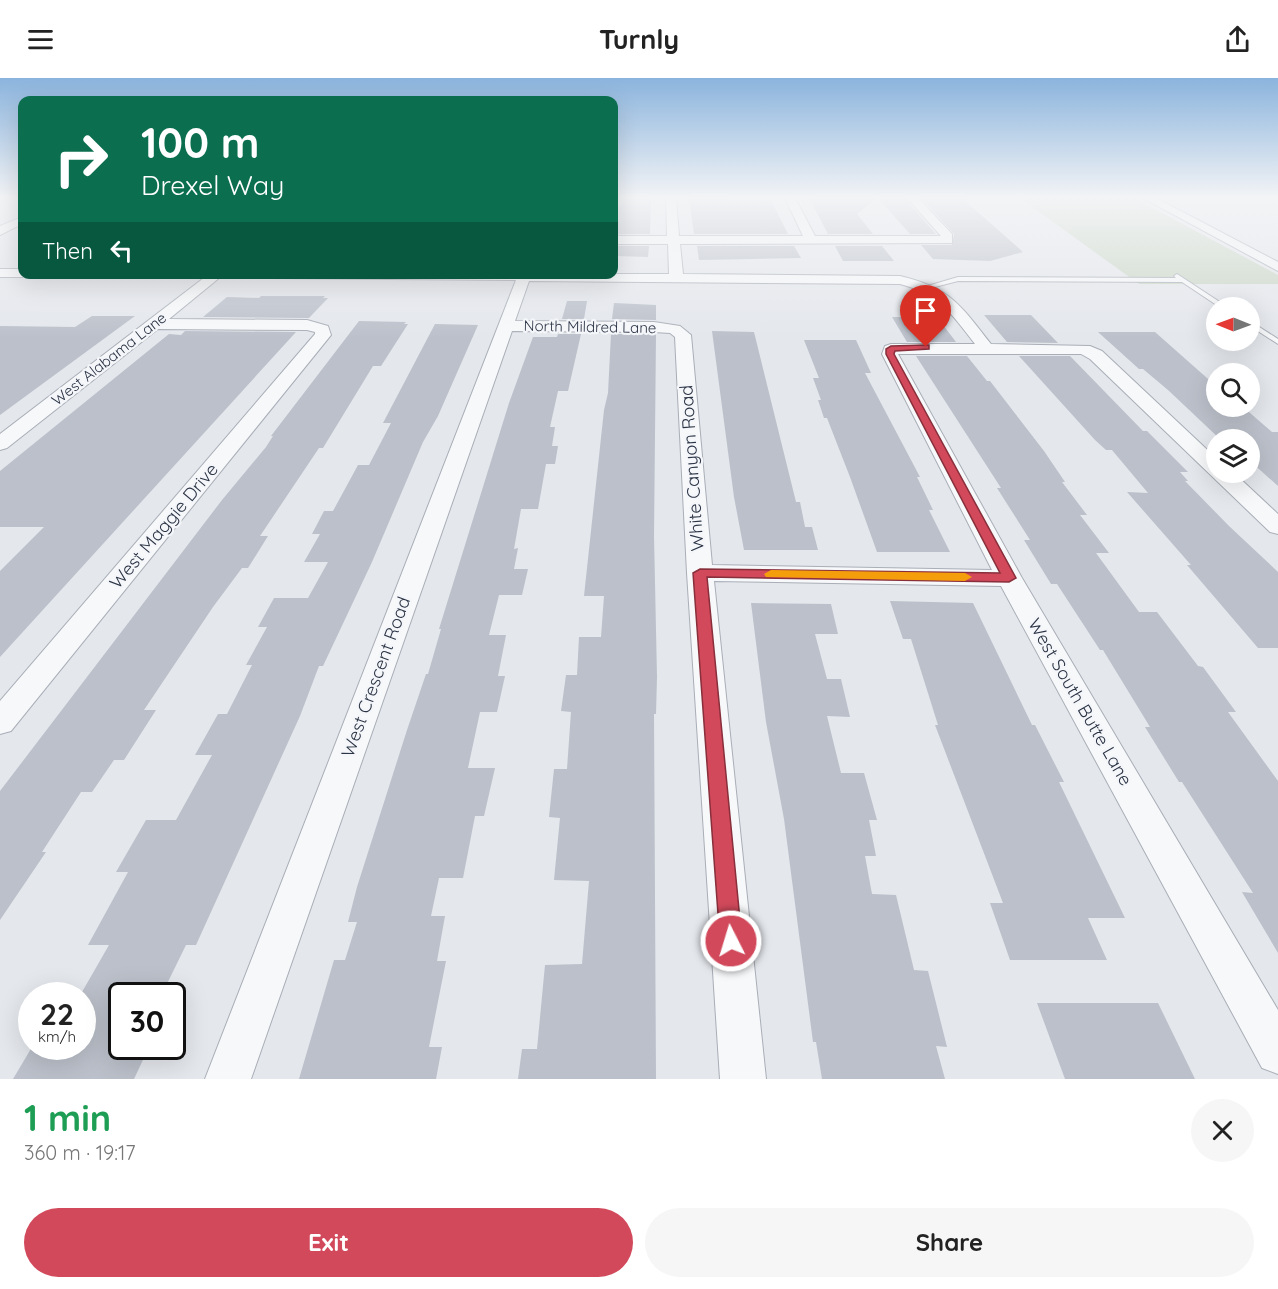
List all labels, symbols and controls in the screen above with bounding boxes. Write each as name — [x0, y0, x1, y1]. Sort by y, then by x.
text: Turnly — [599, 22, 679, 56]
icon: menu — [24, 23, 57, 56]
icon: share — [1221, 23, 1254, 56]
text: 100 m — [141, 116, 259, 169]
icon: right — [42, 120, 120, 198]
text: Drexel Way — [141, 168, 284, 202]
icon: left — [105, 234, 138, 267]
text: Then — [42, 237, 93, 265]
pin — [900, 285, 951, 347]
icon: arrive — [909, 294, 942, 327]
north arrow — [1206, 297, 1260, 351]
map controls — [1206, 297, 1260, 483]
street label: West Alabama Lane — [47, 308, 170, 409]
street label: North Mildred Lane — [523, 316, 657, 337]
button: search — [1206, 363, 1260, 417]
street label: White Canyon Road — [674, 384, 709, 552]
button: layers — [1206, 429, 1260, 483]
street label: West Maggie Drive — [104, 458, 223, 593]
street label: West Crescent Road — [336, 593, 415, 760]
street label: West South Butte Lane — [1023, 614, 1138, 790]
position arrow — [699, 909, 763, 973]
speed limit sign: 30 — [108, 982, 186, 1060]
text: 22 — [40, 995, 74, 1033]
text: km/h — [38, 1027, 76, 1046]
text: 1 min — [24, 1095, 111, 1140]
button: close — [1191, 1099, 1254, 1162]
text: 360 m · 19:17 — [24, 1140, 136, 1165]
button: Exit — [24, 1208, 633, 1277]
button: Share — [645, 1208, 1254, 1277]

